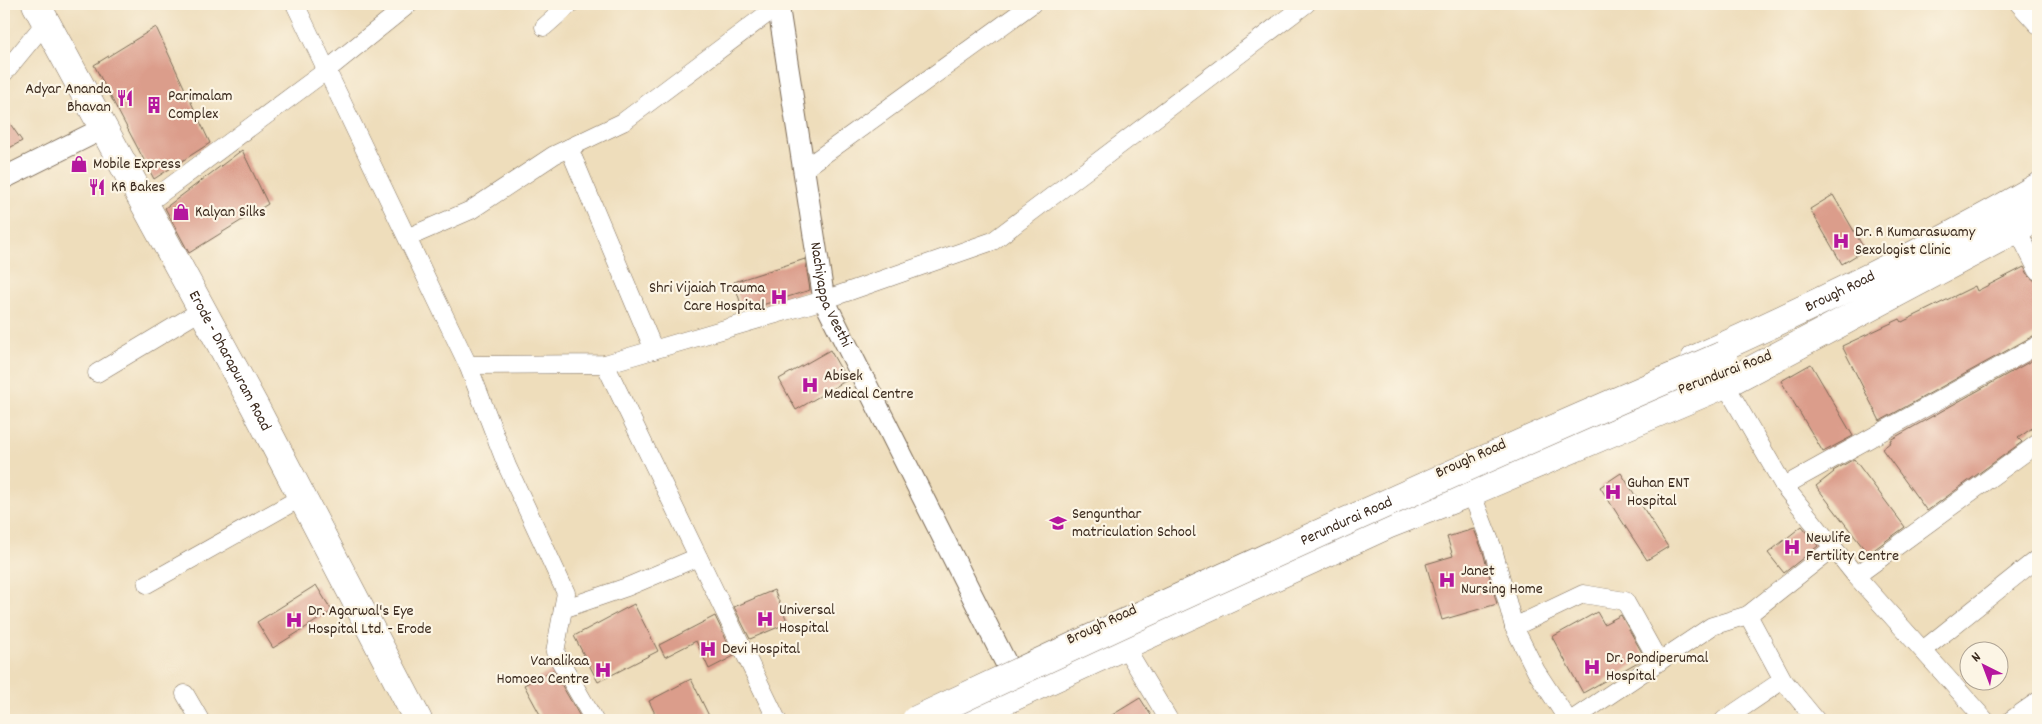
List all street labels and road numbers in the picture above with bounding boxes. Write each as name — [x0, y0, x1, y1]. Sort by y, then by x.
street label: Nachiyappa Veethi — [804, 240, 857, 351]
street label: Brough Road — [1801, 265, 1879, 318]
street label: Erode - Dharapuram Road — [182, 286, 277, 435]
street label: Perundurai Road — [1675, 345, 1775, 401]
street label: Brough Road — [1432, 433, 1510, 485]
street label: Perundurai Road — [1296, 491, 1396, 552]
street label: Brough Road — [1063, 599, 1141, 651]

